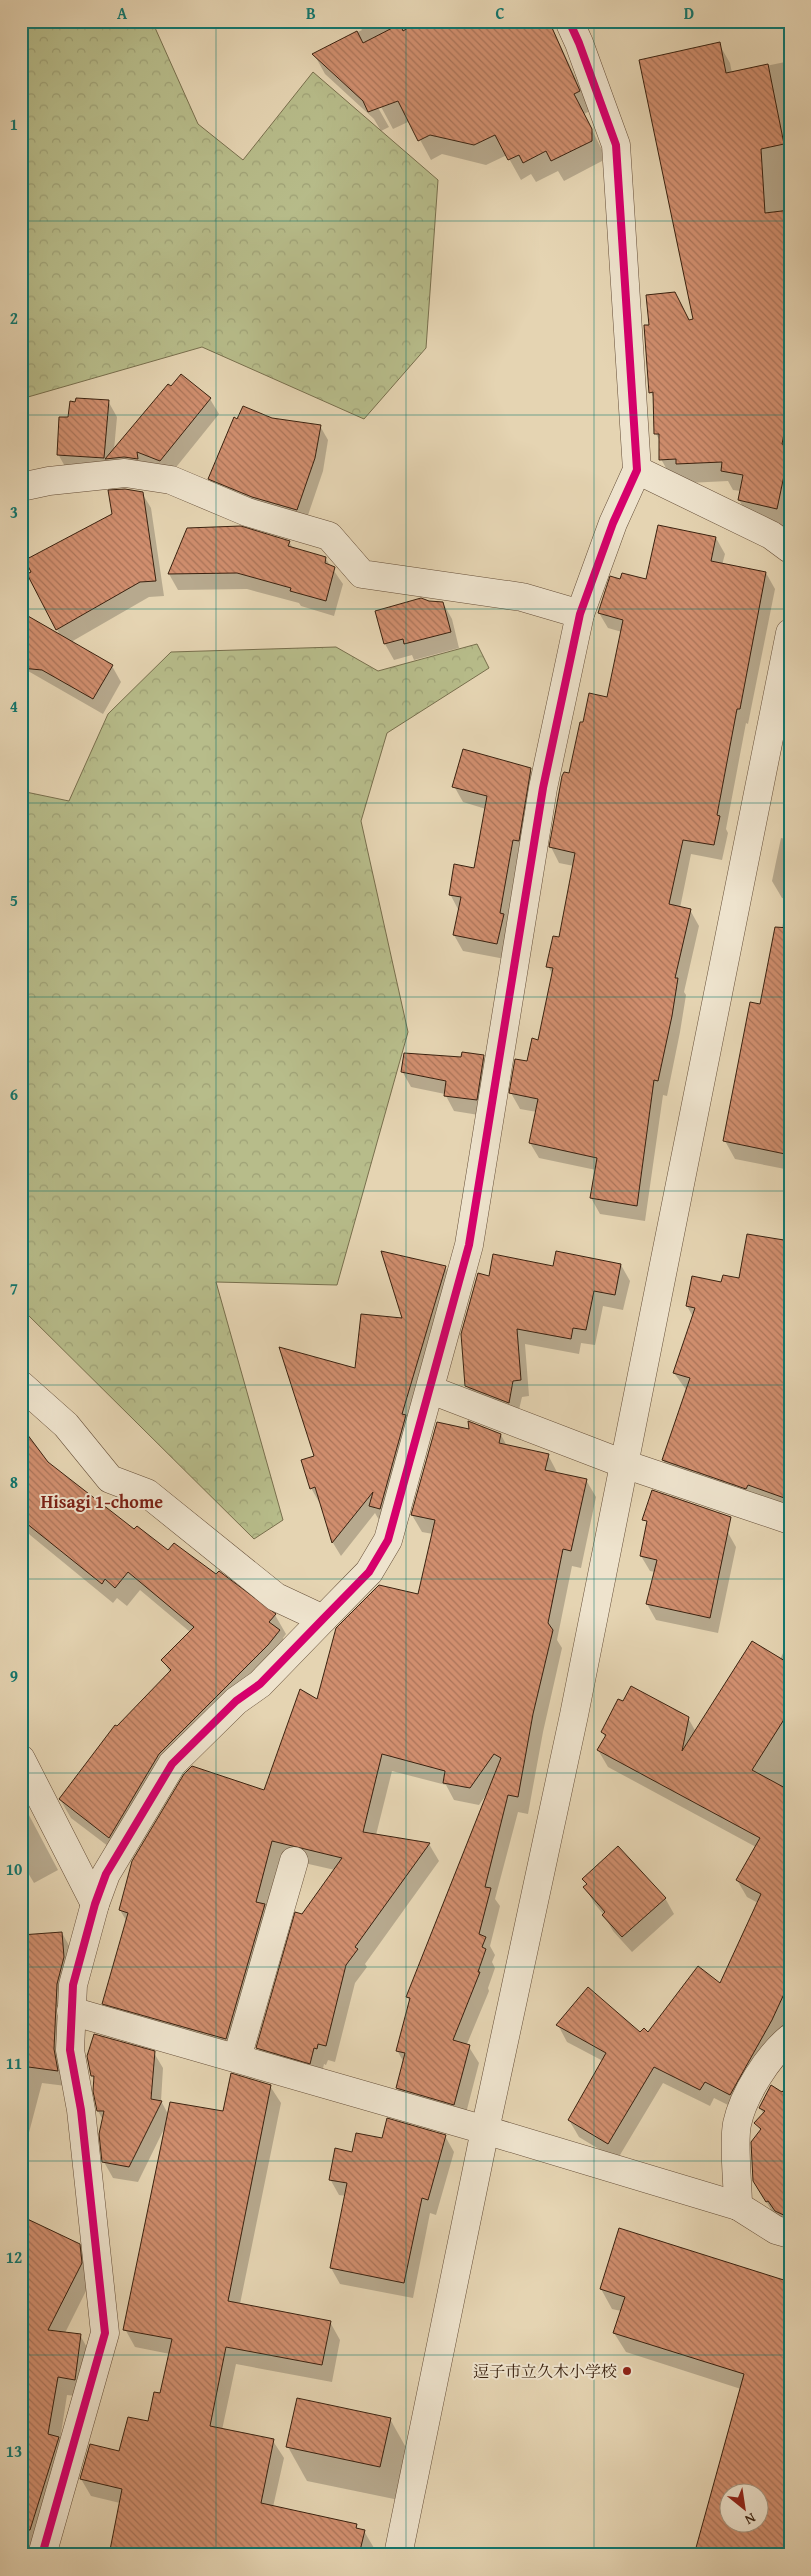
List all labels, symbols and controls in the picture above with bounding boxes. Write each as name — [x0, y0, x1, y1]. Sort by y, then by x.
text: A — [117, 1, 128, 25]
text: B — [306, 1, 316, 25]
text: C — [495, 1, 505, 25]
text: D — [684, 1, 694, 25]
text: 1 — [10, 112, 18, 136]
text: 2 — [10, 306, 18, 330]
text: 3 — [10, 500, 18, 524]
text: 4 — [10, 694, 18, 718]
text: 5 — [10, 888, 18, 912]
text: 6 — [10, 1082, 18, 1106]
text: 7 — [10, 1276, 18, 1300]
text: 8 — [10, 1470, 18, 1494]
district label: Hisagi 1-chome — [41, 1488, 163, 1515]
text: 9 — [10, 1664, 18, 1688]
text: 10 — [6, 1857, 22, 1881]
text: 11 — [6, 2051, 22, 2075]
text: 12 — [6, 2245, 22, 2269]
place label: 逗子市立久木小学校 — [473, 2359, 617, 2383]
marker: 逗子市立久木小学校 — [621, 2365, 633, 2377]
text: 13 — [6, 2439, 22, 2463]
north arrow — [718, 2484, 768, 2534]
text: N — [741, 2508, 760, 2531]

